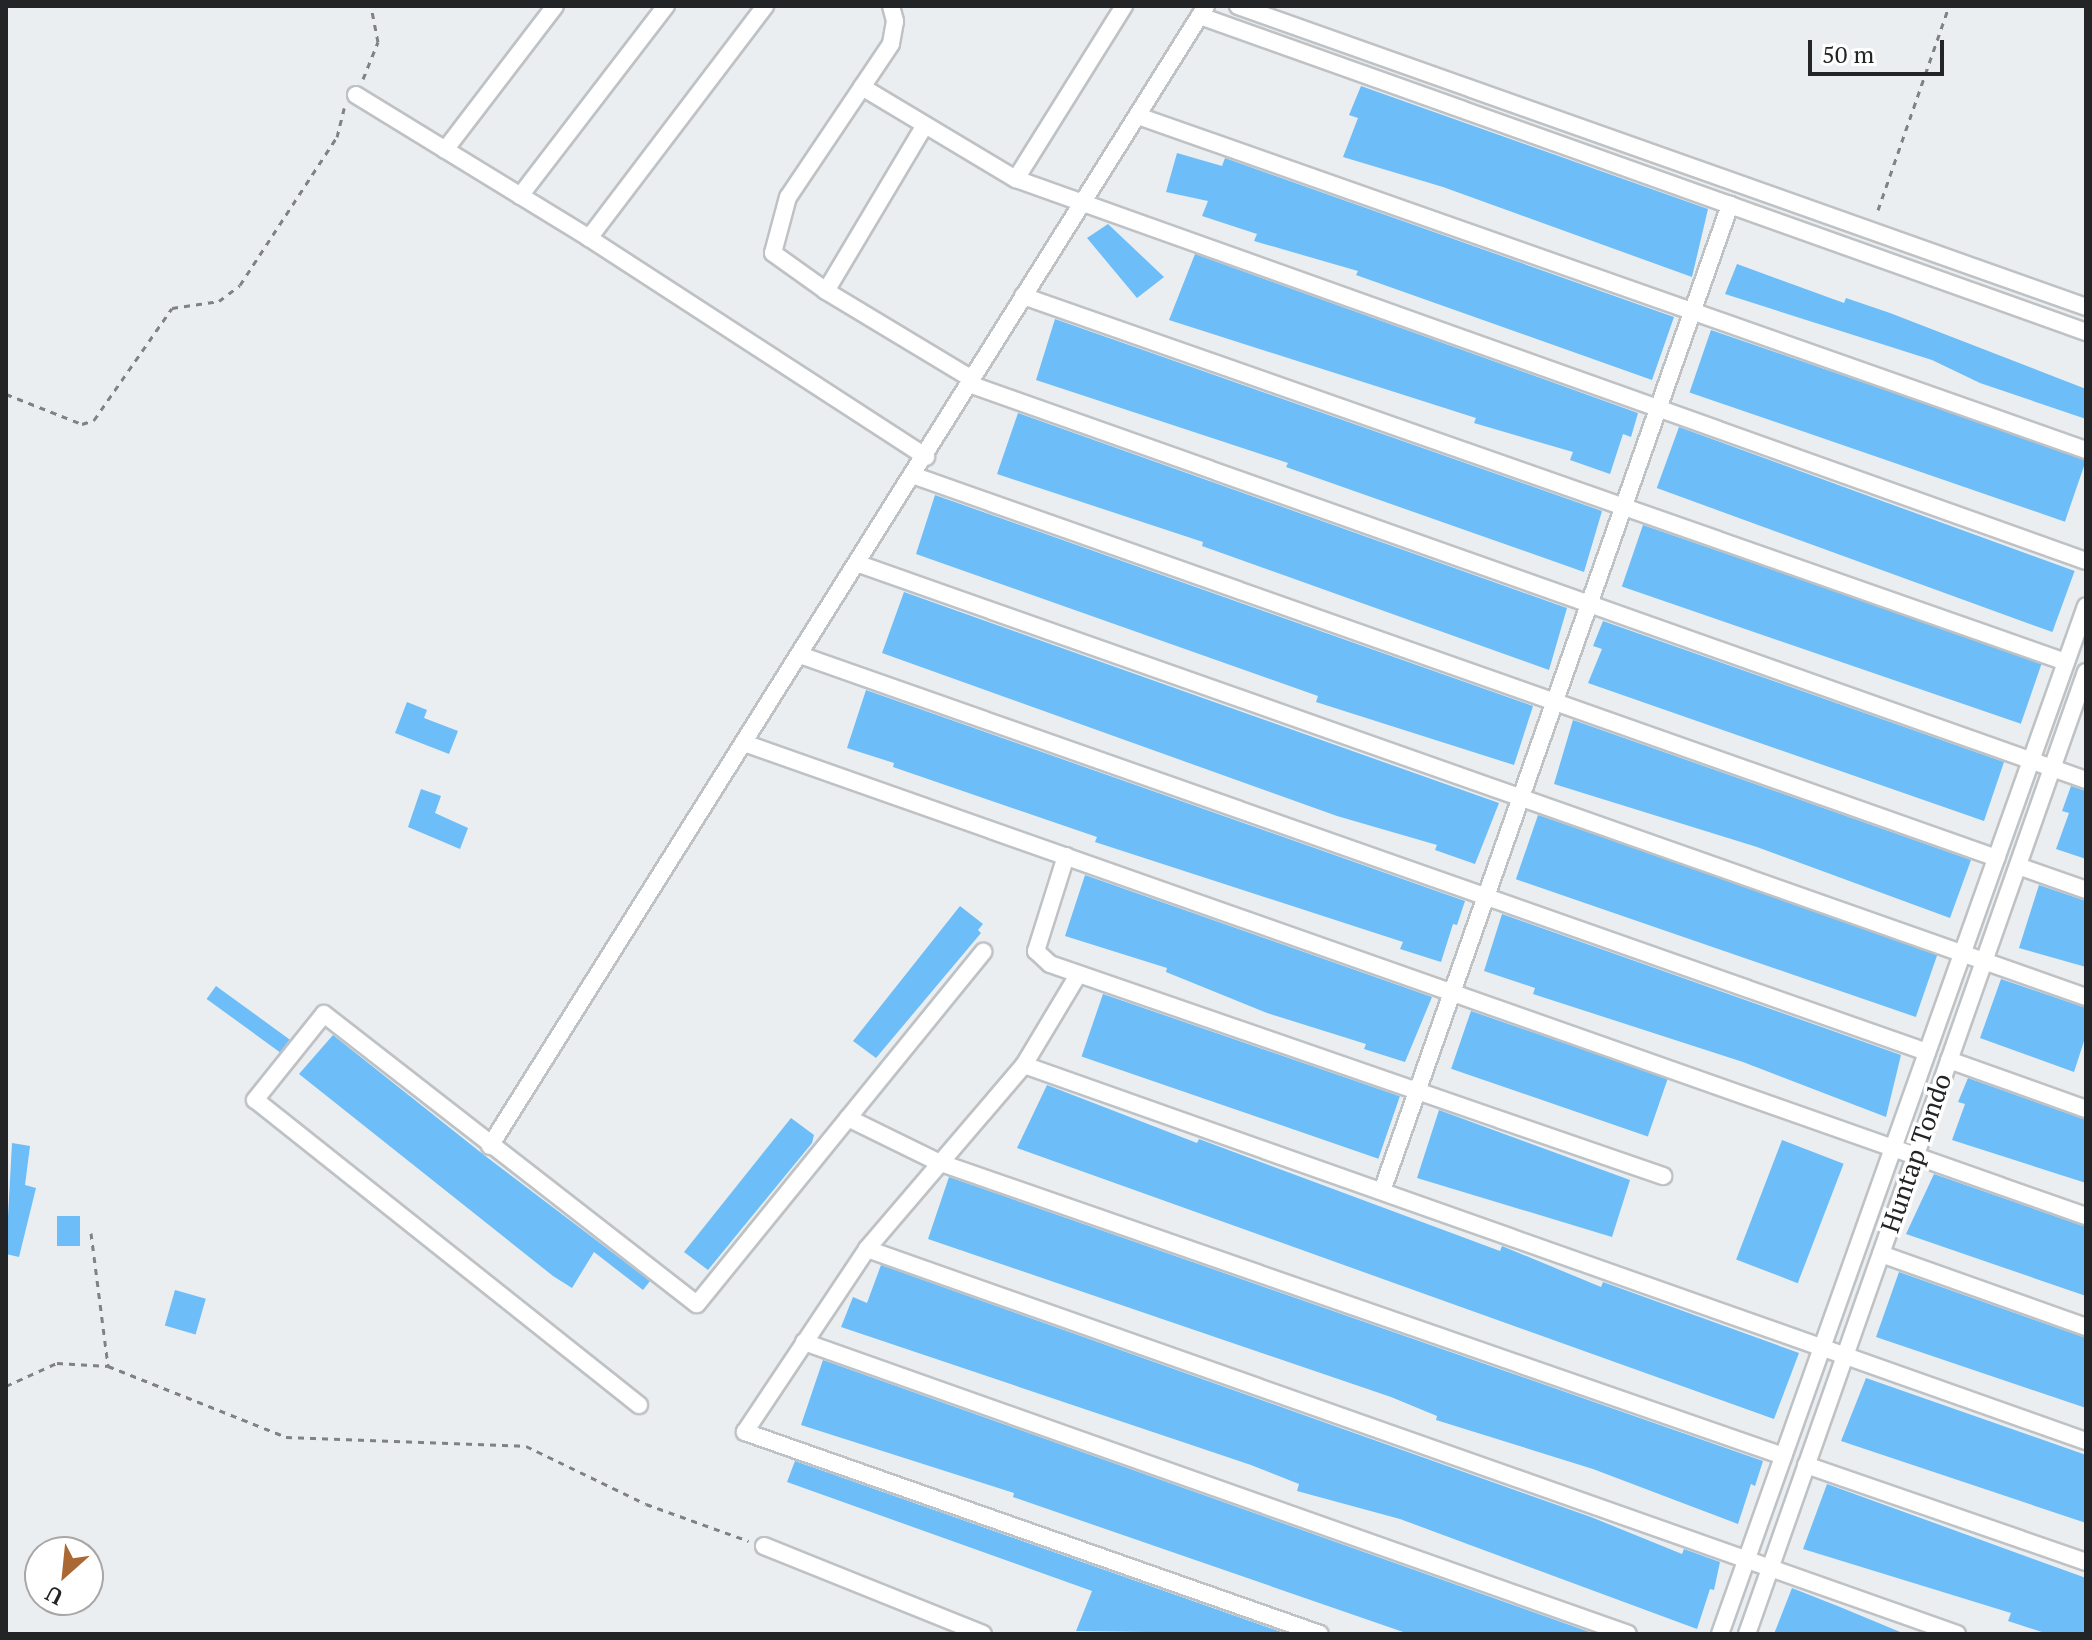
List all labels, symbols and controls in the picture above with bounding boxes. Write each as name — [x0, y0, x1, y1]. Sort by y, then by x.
scale bar — [1812, 24, 1948, 74]
text: 50 m — [1822, 38, 1874, 70]
street label: Huntap Tondo — [1874, 1069, 1958, 1237]
north arrow — [24, 1536, 104, 1616]
text: U — [40, 1580, 67, 1613]

